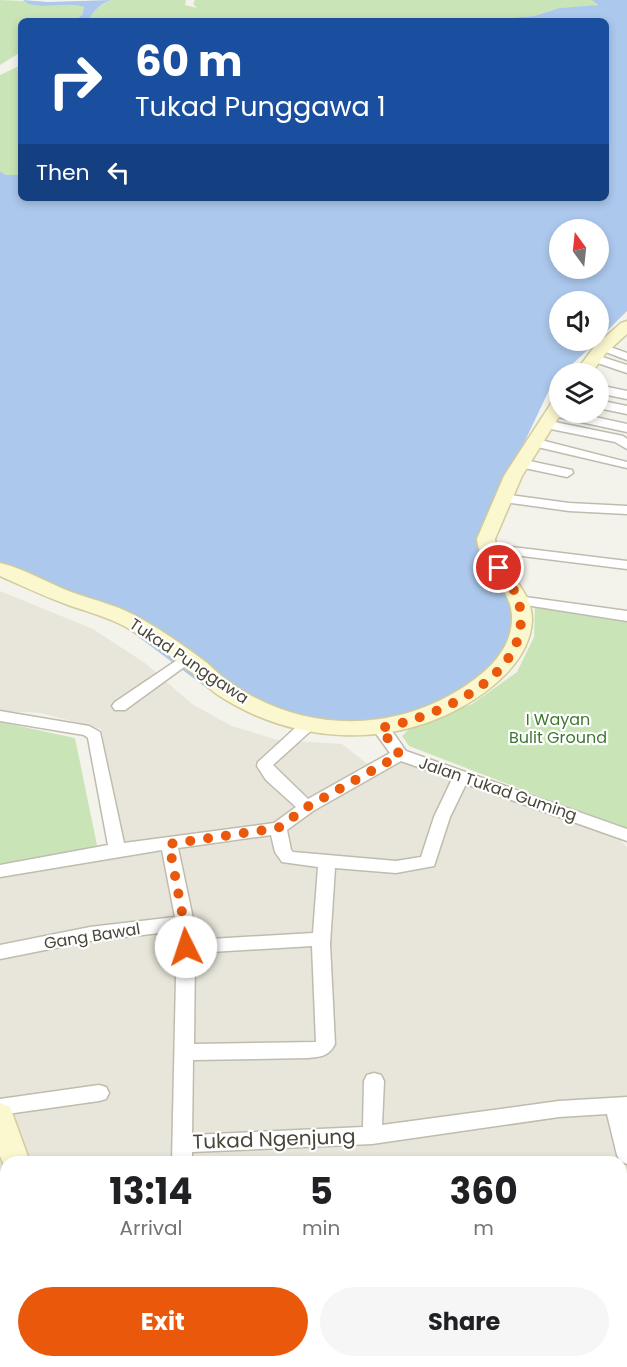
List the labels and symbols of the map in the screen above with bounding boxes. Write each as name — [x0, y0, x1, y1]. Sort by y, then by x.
north arrow — [549, 219, 609, 279]
pin — [473, 542, 524, 593]
street label: Tukad Punggawa — [125, 613, 253, 709]
park label: I Wayan Bulit Ground — [509, 708, 607, 749]
street label: Jalan Tukad Guming — [416, 751, 580, 827]
position arrow — [154, 915, 218, 979]
street label: Gang Bawal — [42, 917, 142, 955]
street label: Tukad Ngenjung — [192, 1122, 356, 1156]

